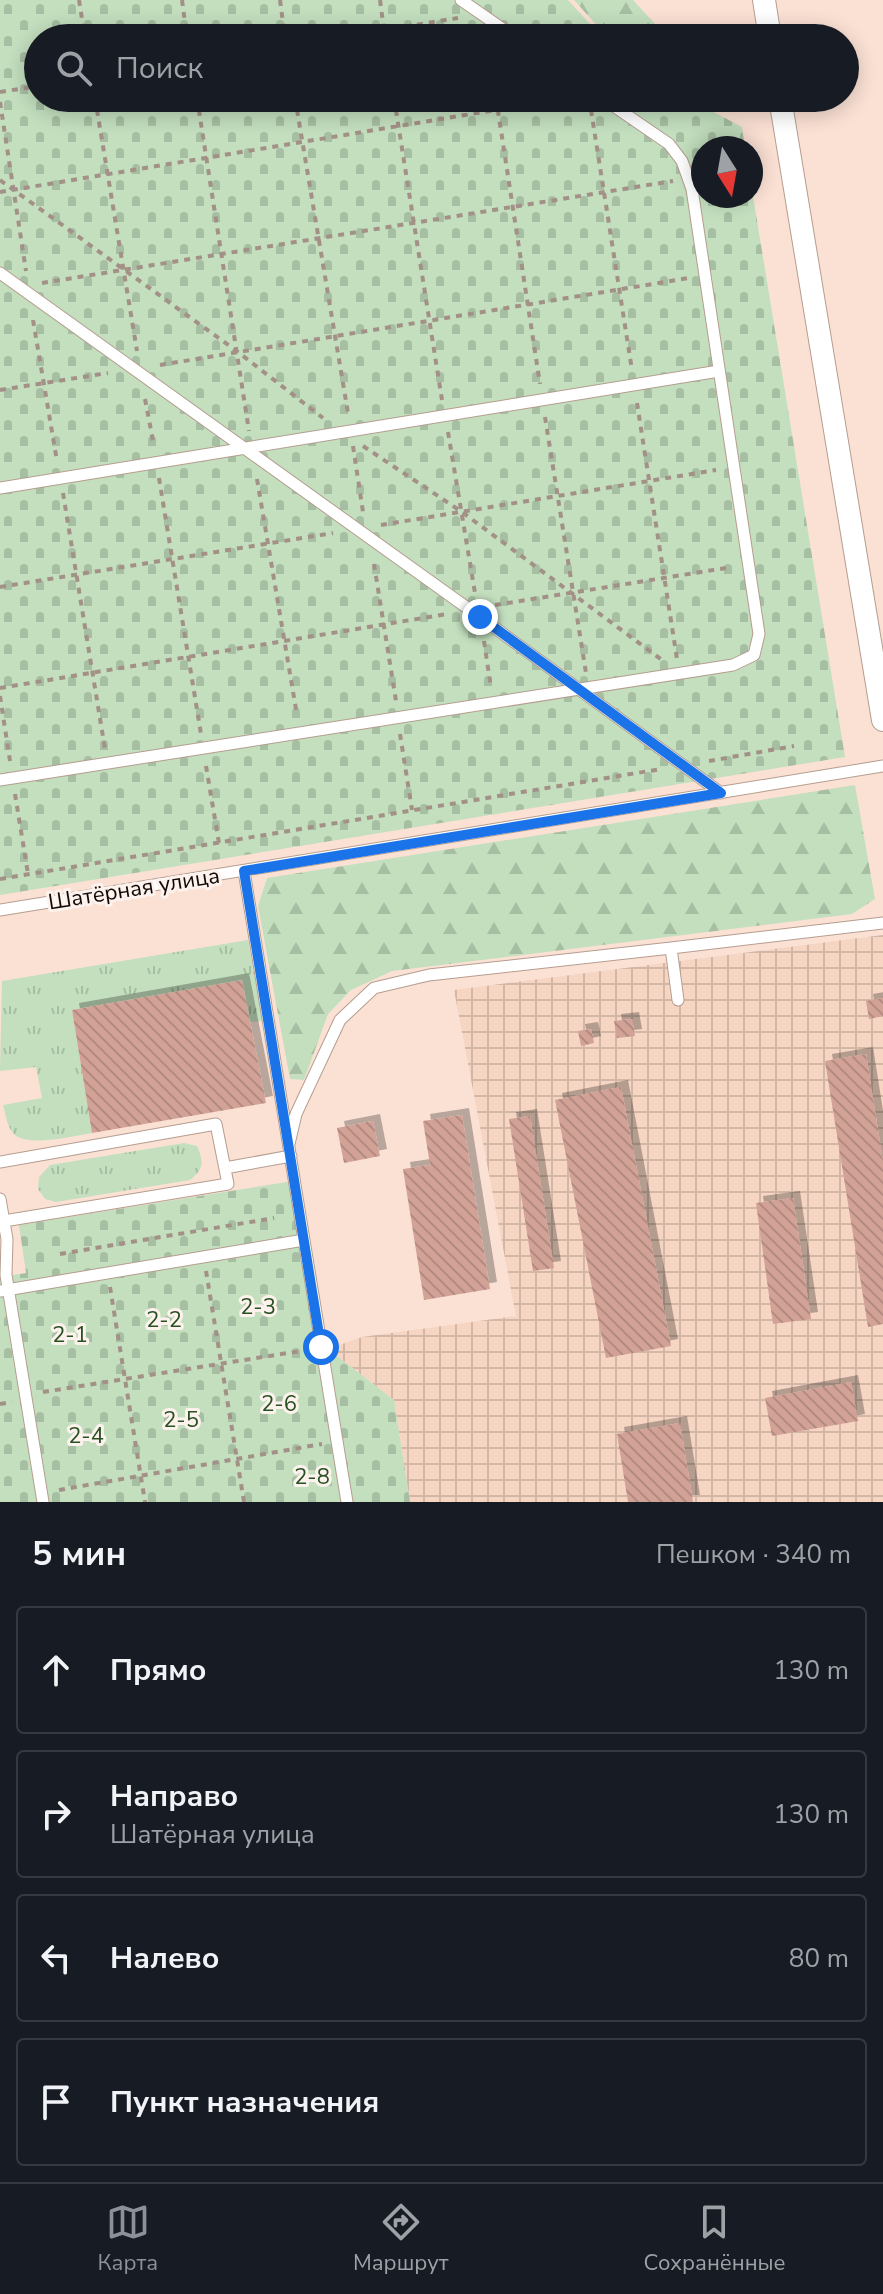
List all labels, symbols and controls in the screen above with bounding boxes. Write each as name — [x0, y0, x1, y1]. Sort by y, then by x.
search box — [24, 24, 859, 112]
icon: search — [52, 46, 96, 90]
text: Поиск — [116, 48, 203, 89]
north arrow — [691, 136, 763, 208]
route end — [462, 599, 498, 635]
street label: Шатёрная улица — [46, 861, 222, 917]
park label: 2-3 — [240, 1292, 276, 1322]
park label: 2-2 — [146, 1305, 182, 1335]
park label: 2-1 — [52, 1320, 88, 1350]
route start — [303, 1329, 339, 1365]
park label: 2-6 — [261, 1389, 297, 1419]
park label: 2-5 — [163, 1405, 199, 1435]
park label: 2-4 — [68, 1421, 104, 1451]
park label: 2-8 — [294, 1462, 330, 1492]
text: 5 мин — [32, 1531, 126, 1577]
text: Пешком · 340 m — [656, 1537, 851, 1572]
icon: ahead — [34, 1648, 78, 1692]
text: Прямо — [110, 1650, 207, 1691]
text: 130 m — [773, 1653, 849, 1688]
text: Направо — [110, 1776, 238, 1817]
icon: right — [34, 1792, 78, 1836]
text: 130 m — [773, 1797, 849, 1832]
text: Шатёрная улица — [110, 1817, 315, 1852]
icon: left — [34, 1936, 78, 1980]
text: Налево — [110, 1938, 219, 1979]
text: 80 m — [789, 1941, 849, 1976]
icon: arrive — [34, 2080, 78, 2124]
text: Пункт назначения — [110, 2082, 379, 2123]
tab: Карта — [97, 2200, 158, 2278]
tab: Маршрут — [353, 2200, 449, 2278]
tab: Сохранённые — [643, 2200, 786, 2278]

